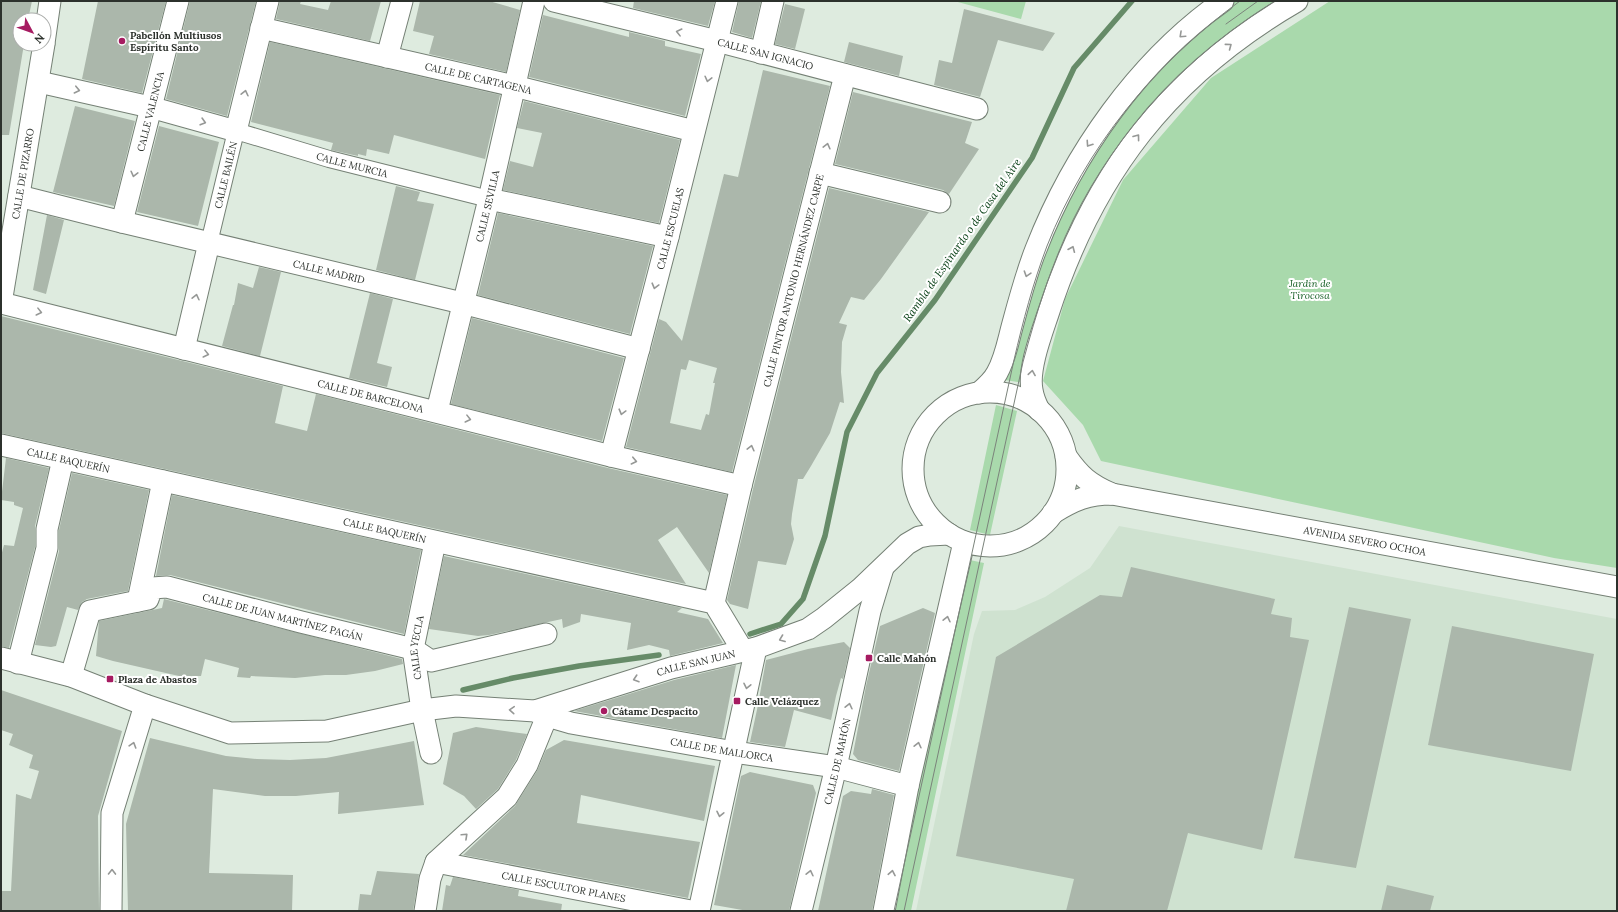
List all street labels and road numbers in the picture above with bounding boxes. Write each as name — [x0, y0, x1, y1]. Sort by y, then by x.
street label: CALLE SAN IGNACIO — [716, 35, 815, 73]
street label: CALLE DE CARTAGENA — [423, 60, 534, 97]
street label: CALLE VALENCIA — [134, 69, 167, 153]
street label: CALLE DE PIZARRO — [9, 127, 37, 220]
street label: CALLE BAILÉN — [212, 140, 240, 210]
street label: CALLE MURCIA — [315, 150, 390, 181]
street label: CALLE SEVILLA — [473, 168, 503, 243]
street label: CALLE PINTOR ANTONIO HERNÁNDEZ CARPE — [760, 173, 827, 389]
street label: CALLE ESCUELAS — [654, 186, 687, 271]
street label: CALLE MADRID — [292, 257, 366, 287]
street label: CALLE DE BARCELONA — [316, 377, 426, 416]
street label: CALLE BAQUERÍN — [26, 445, 111, 476]
street label: CALLE BAQUERÍN — [342, 515, 428, 546]
street label: AVENIDA SEVERO OCHOA — [1302, 523, 1428, 559]
street label: CALLE DE JUAN MARTÍNEZ PAGÁN — [201, 591, 364, 644]
street label: CALLE YECLA — [407, 614, 427, 681]
street label: CALLE SAN JUAN — [655, 647, 737, 679]
street label: CALLE DE MAHÓN — [821, 716, 854, 806]
street label: CALLE DE MALLORCA — [669, 735, 775, 765]
street label: CALLE ESCULTOR PLANES — [500, 869, 627, 905]

